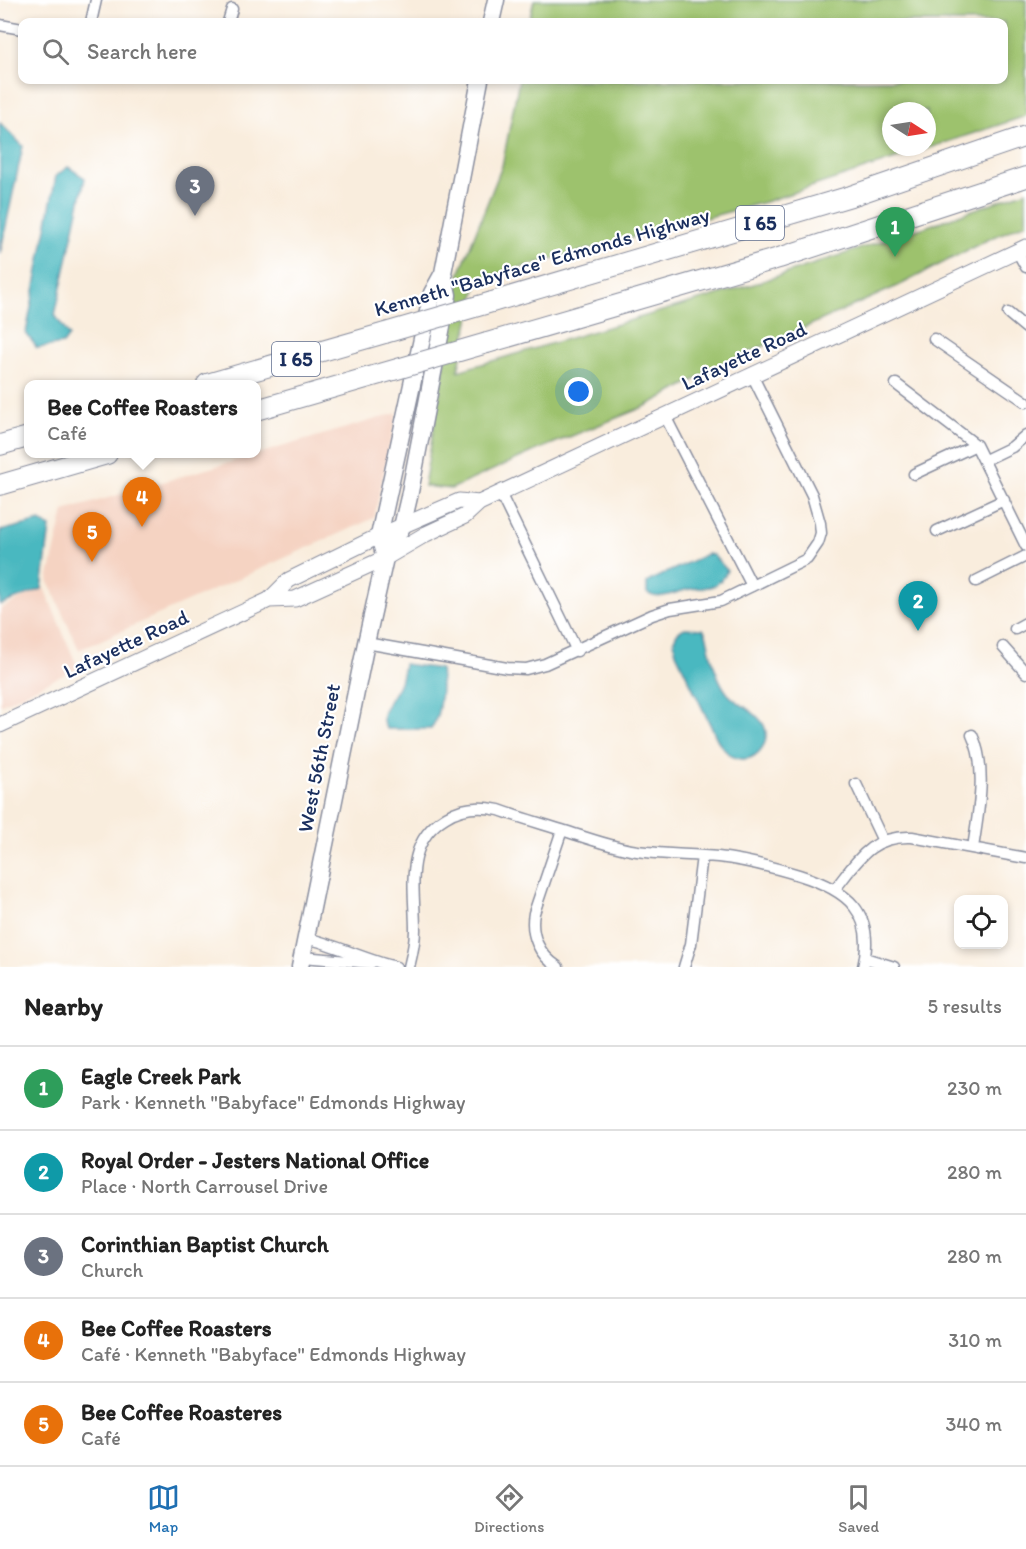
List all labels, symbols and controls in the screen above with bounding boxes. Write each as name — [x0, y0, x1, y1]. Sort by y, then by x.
search box — [18, 18, 1008, 84]
icon: search — [39, 35, 72, 68]
text: Search here — [87, 38, 197, 65]
north arrow — [882, 102, 936, 156]
pin: 3 — [176, 166, 214, 216]
street label: Kenneth "Babyface" Edmonds Highway — [371, 202, 713, 321]
road number: I 65 — [736, 206, 784, 240]
pin: 1 — [876, 208, 914, 257]
street label: Lafayette Road — [677, 315, 811, 395]
road number: I 65 — [272, 342, 320, 376]
your location — [564, 377, 593, 406]
popup — [24, 380, 261, 458]
text: Bee Coffee Roasters — [47, 394, 238, 421]
text: Café — [47, 421, 87, 445]
pin: 4 — [122, 478, 162, 527]
pin: 5 — [72, 512, 112, 562]
pin: 2 — [898, 582, 938, 631]
street label: Lafayette Road — [59, 603, 193, 683]
street label: West 56th Street — [292, 681, 345, 834]
map controls — [954, 895, 1008, 949]
button: locate — [954, 895, 1008, 949]
text: Nearby — [24, 990, 103, 1022]
text: 5 results — [928, 994, 1002, 1018]
text: Eagle Creek Park — [81, 1063, 241, 1090]
text: 1 — [39, 1076, 48, 1100]
text: 230 m — [947, 1076, 1002, 1100]
text: Park · Kenneth "Babyface" Edmonds Highway — [81, 1090, 465, 1114]
text: Royal Order - Jesters National Office — [81, 1147, 429, 1174]
text: 2 — [38, 1160, 49, 1184]
text: 280 m — [947, 1160, 1002, 1184]
text: Place · North Carrousel Drive — [81, 1174, 328, 1198]
text: Corinthian Baptist Church — [81, 1231, 328, 1258]
text: 3 — [38, 1244, 49, 1268]
text: 280 m — [947, 1244, 1002, 1268]
text: Church — [81, 1258, 143, 1282]
text: Bee Coffee Roasters — [81, 1315, 272, 1342]
text: 4 — [37, 1328, 50, 1352]
text: 310 m — [948, 1328, 1002, 1352]
text: Café · Kenneth "Babyface" Edmonds Highway — [81, 1342, 466, 1366]
text: Bee Coffee Roasteres — [81, 1399, 282, 1426]
text: 5 — [38, 1412, 49, 1436]
text: 340 m — [945, 1412, 1002, 1436]
text: Café — [81, 1426, 121, 1450]
tab: Map — [147, 1481, 180, 1536]
tab: Directions — [474, 1481, 544, 1536]
tab: Saved — [838, 1481, 879, 1536]

